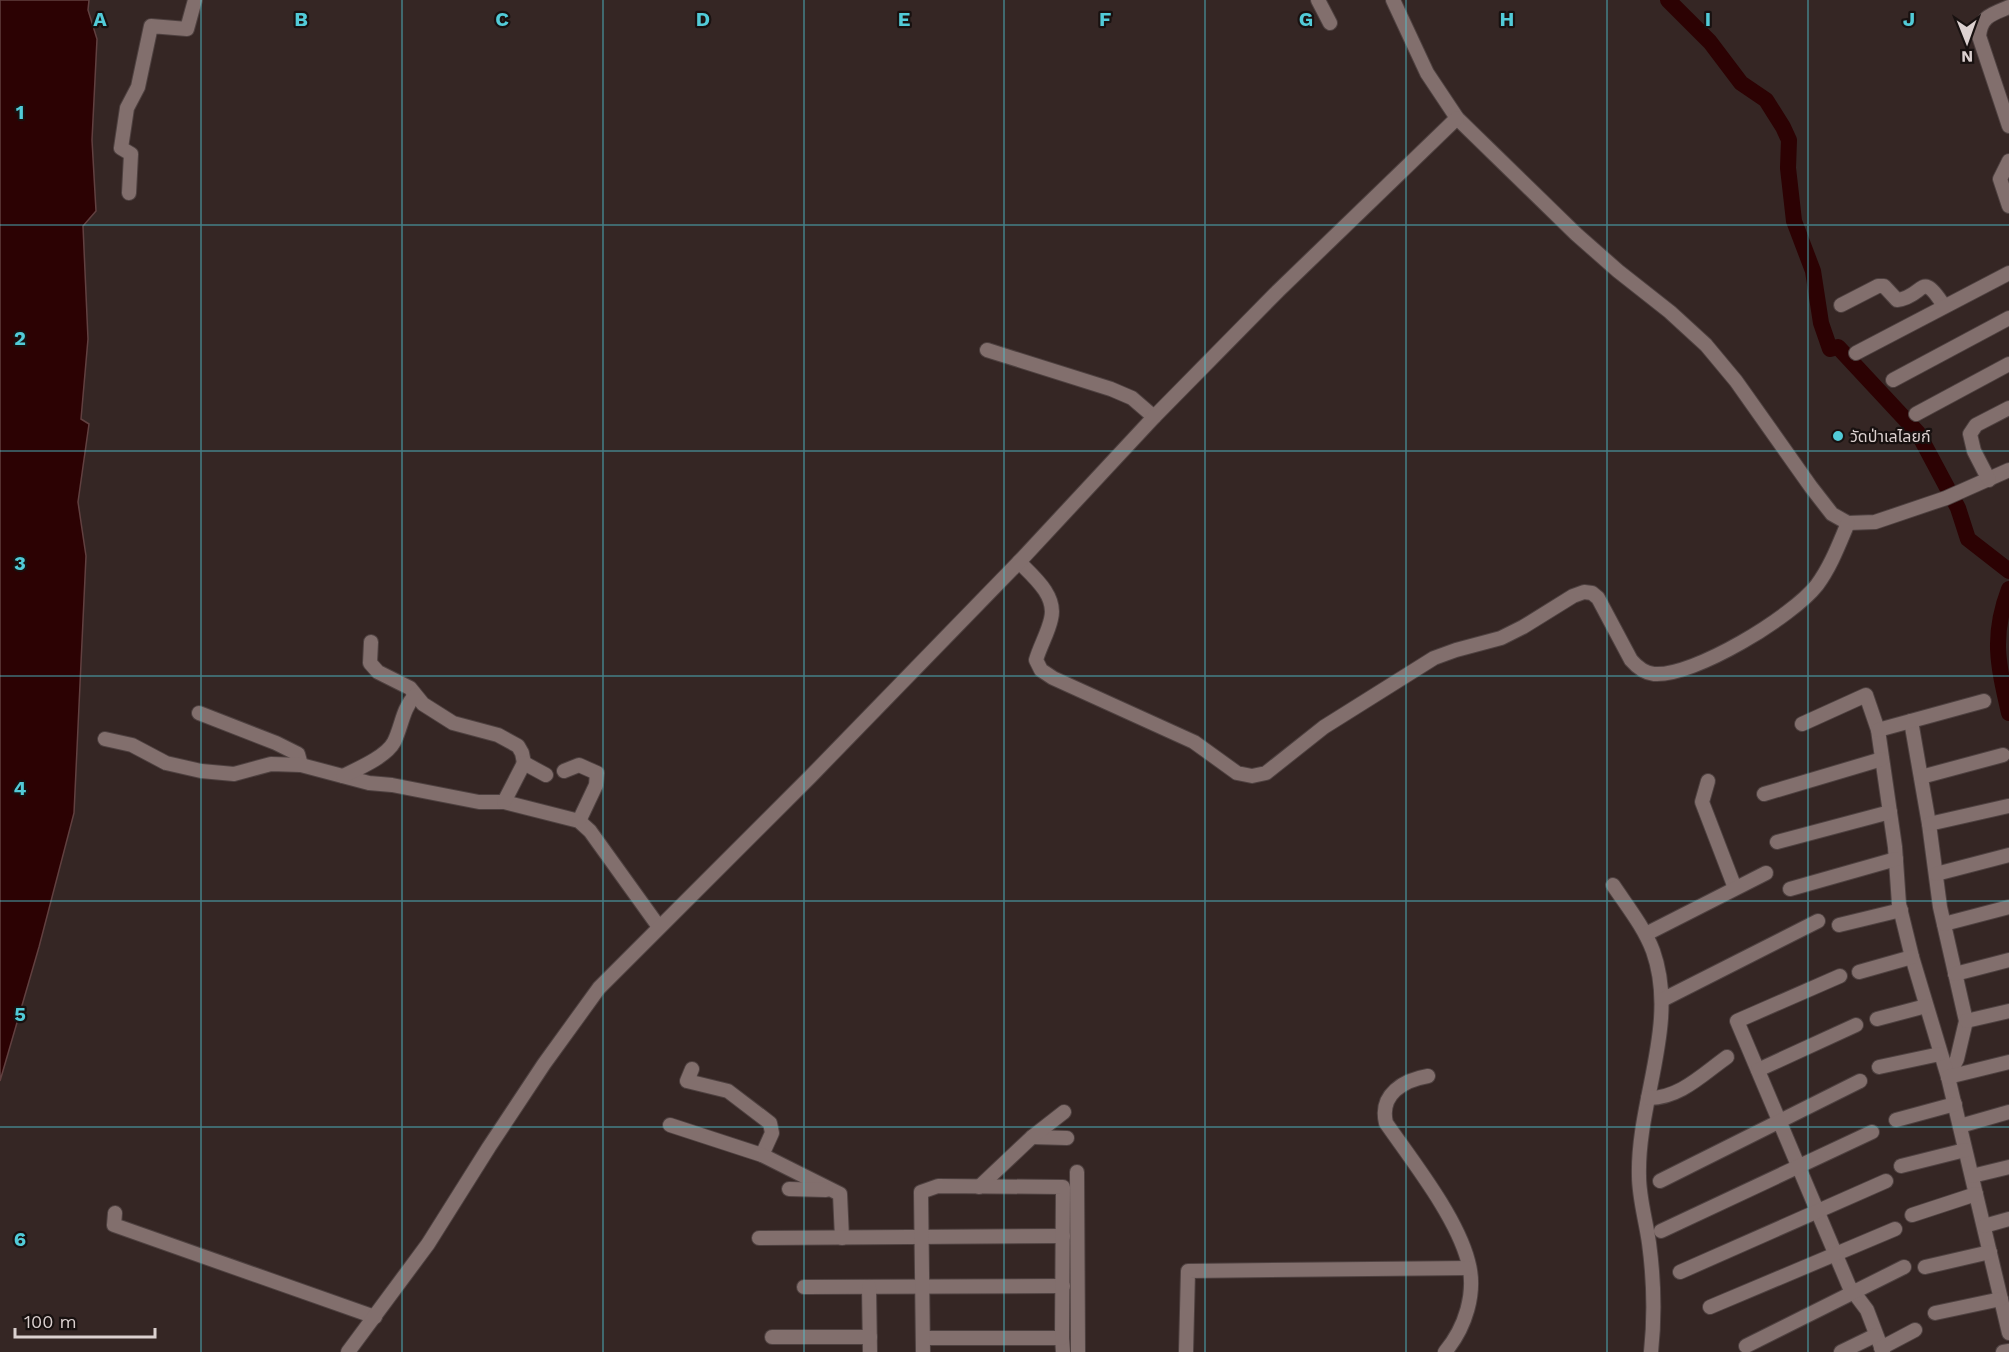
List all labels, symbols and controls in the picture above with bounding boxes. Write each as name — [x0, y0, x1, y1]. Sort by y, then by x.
text: A — [93, 7, 107, 31]
text: B — [294, 7, 308, 31]
text: C — [495, 7, 509, 31]
text: D — [696, 7, 710, 31]
text: E — [898, 7, 910, 31]
text: F — [1099, 7, 1111, 31]
text: G — [1299, 7, 1313, 31]
text: H — [1500, 7, 1514, 31]
text: I — [1705, 7, 1711, 31]
text: J — [1903, 7, 1915, 31]
north arrow — [1937, 12, 1997, 72]
text: N — [1961, 47, 1973, 66]
text: 1 — [16, 100, 24, 124]
text: 2 — [14, 326, 26, 350]
place label: วัดป่าเลไลยก์ — [1850, 427, 1931, 446]
marker: วัดป่าเลไลยก์ — [1831, 429, 1845, 443]
text: 3 — [14, 551, 26, 575]
text: 4 — [14, 776, 27, 800]
text: 5 — [14, 1002, 26, 1026]
text: 6 — [14, 1227, 26, 1251]
scale bar — [15, 1301, 154, 1339]
text: 100 m — [24, 1311, 77, 1332]

